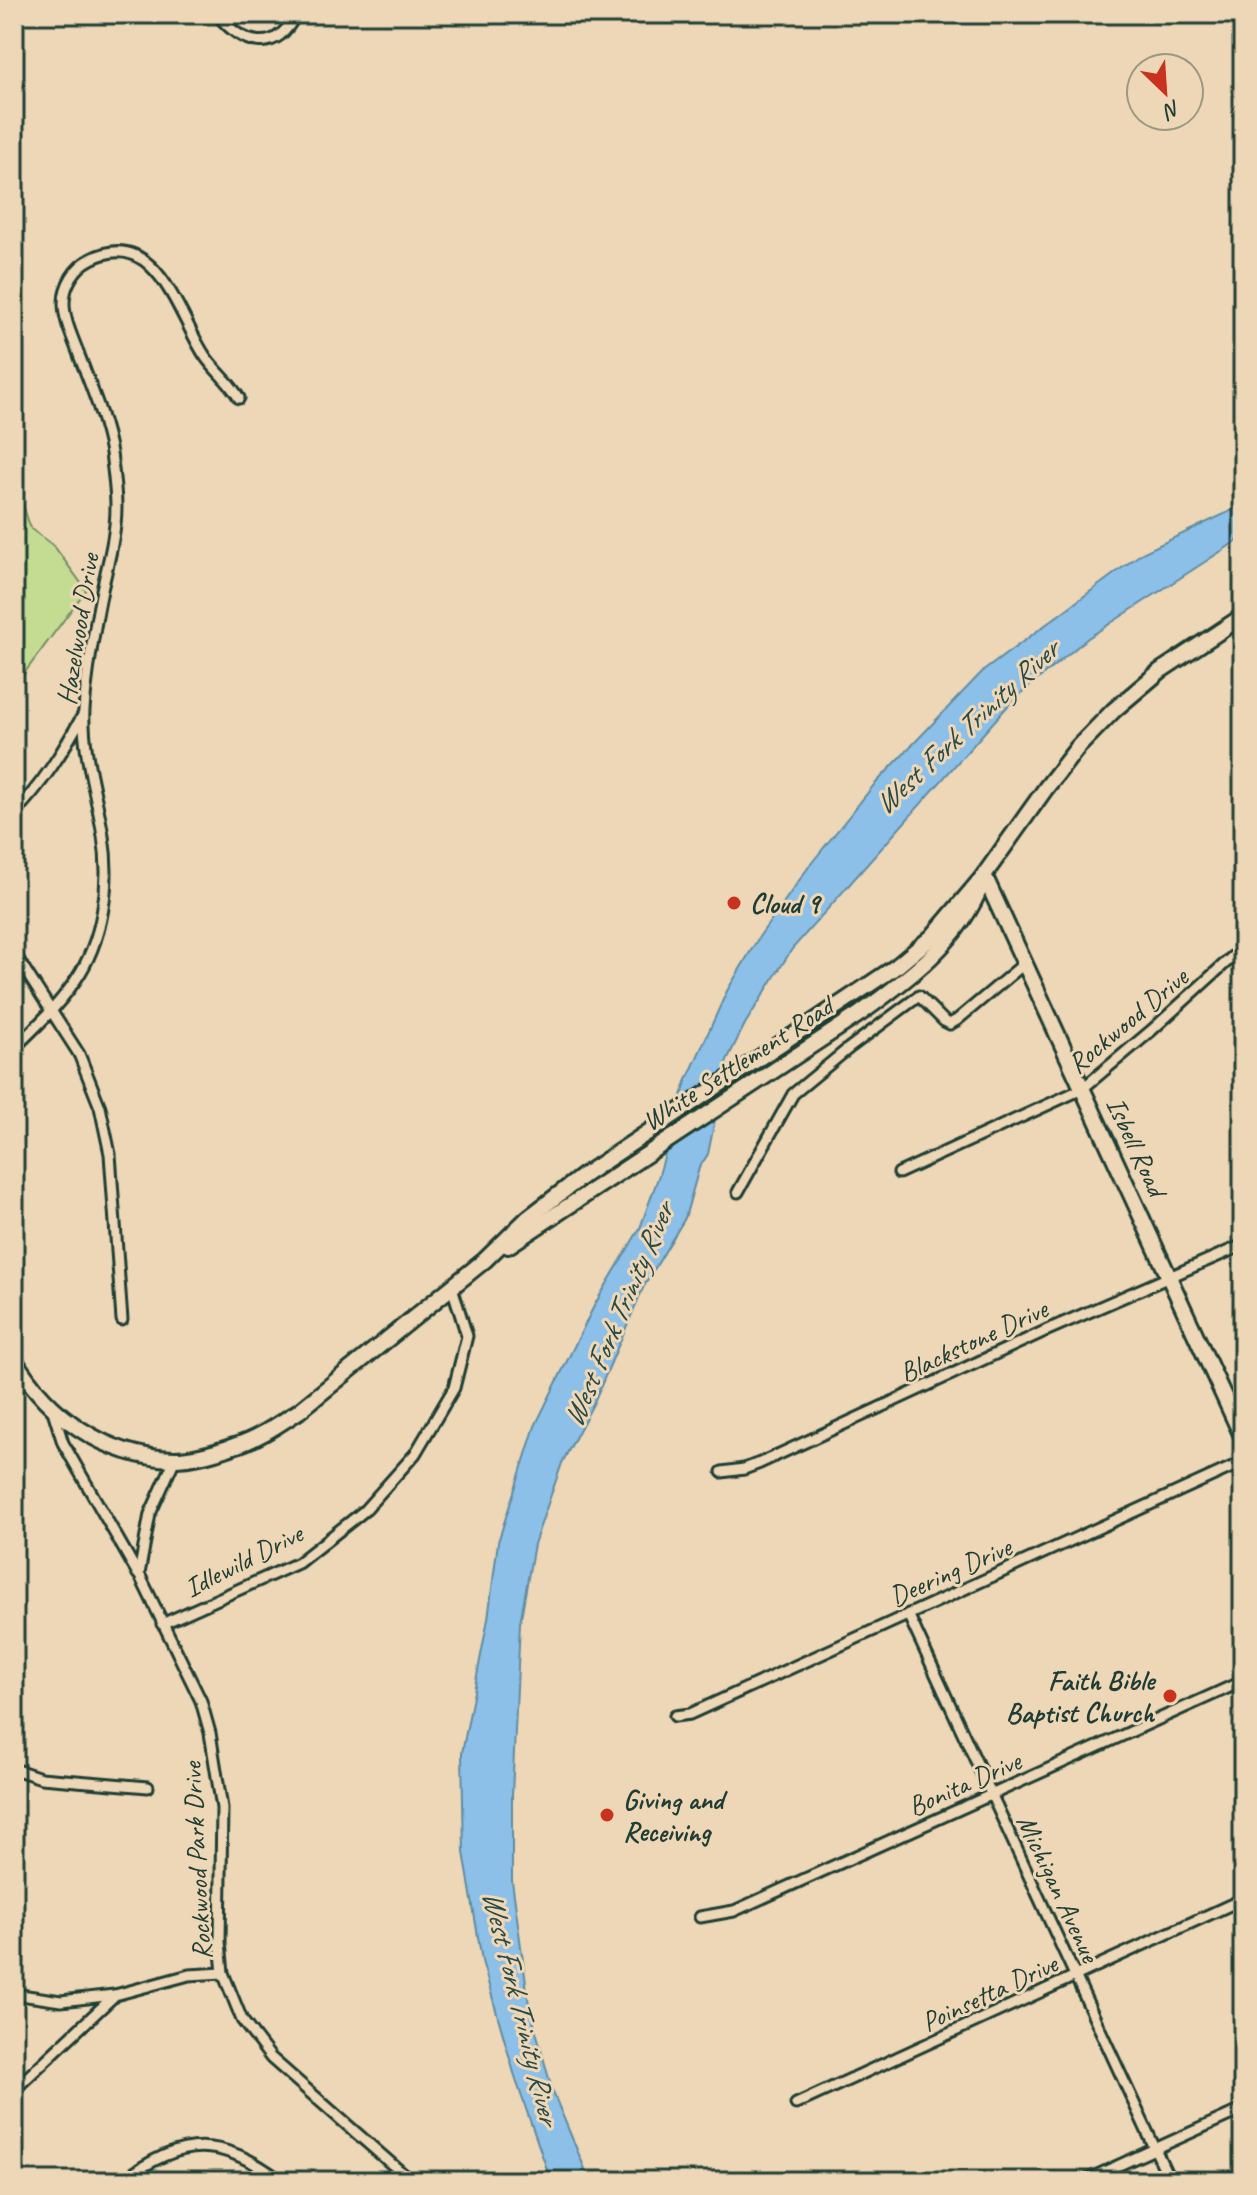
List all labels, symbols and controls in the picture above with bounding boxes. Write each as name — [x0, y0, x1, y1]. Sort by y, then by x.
north arrow — [1125, 52, 1205, 132]
text: N — [1158, 94, 1185, 126]
street label: Hazelwood Drive — [48, 549, 107, 707]
water label: West Fork Trinity River — [866, 628, 1070, 822]
place label: Cloud 9 — [750, 886, 823, 921]
marker: Cloud 9 — [725, 894, 743, 912]
street label: Rockwood Drive — [1060, 959, 1196, 1081]
street label: White Settlement Road — [635, 986, 843, 1138]
street label: Isbell Road — [1098, 1091, 1176, 1205]
water label: West Fork Trinity River — [554, 1193, 684, 1432]
street label: Blackstone Drive — [894, 1290, 1055, 1390]
street label: Idlewild Drive — [178, 1515, 310, 1605]
street label: Deering Drive — [884, 1528, 1018, 1614]
place label: Faith Bible Baptist Church — [1006, 1663, 1157, 1730]
marker: Faith Bible Baptist Church — [1161, 1687, 1179, 1705]
street label: Bonita Drive — [902, 1742, 1028, 1824]
street label: Rockwood Park Drive — [174, 1759, 219, 1961]
place label: Giving and Receiving — [623, 1782, 728, 1849]
marker: Giving and Receiving — [598, 1806, 616, 1824]
street label: Michigan Avenue — [1009, 1809, 1109, 1969]
water label: West Fork Trinity River — [474, 1887, 570, 2133]
street label: Poinsetta Drive — [916, 1945, 1064, 2039]

